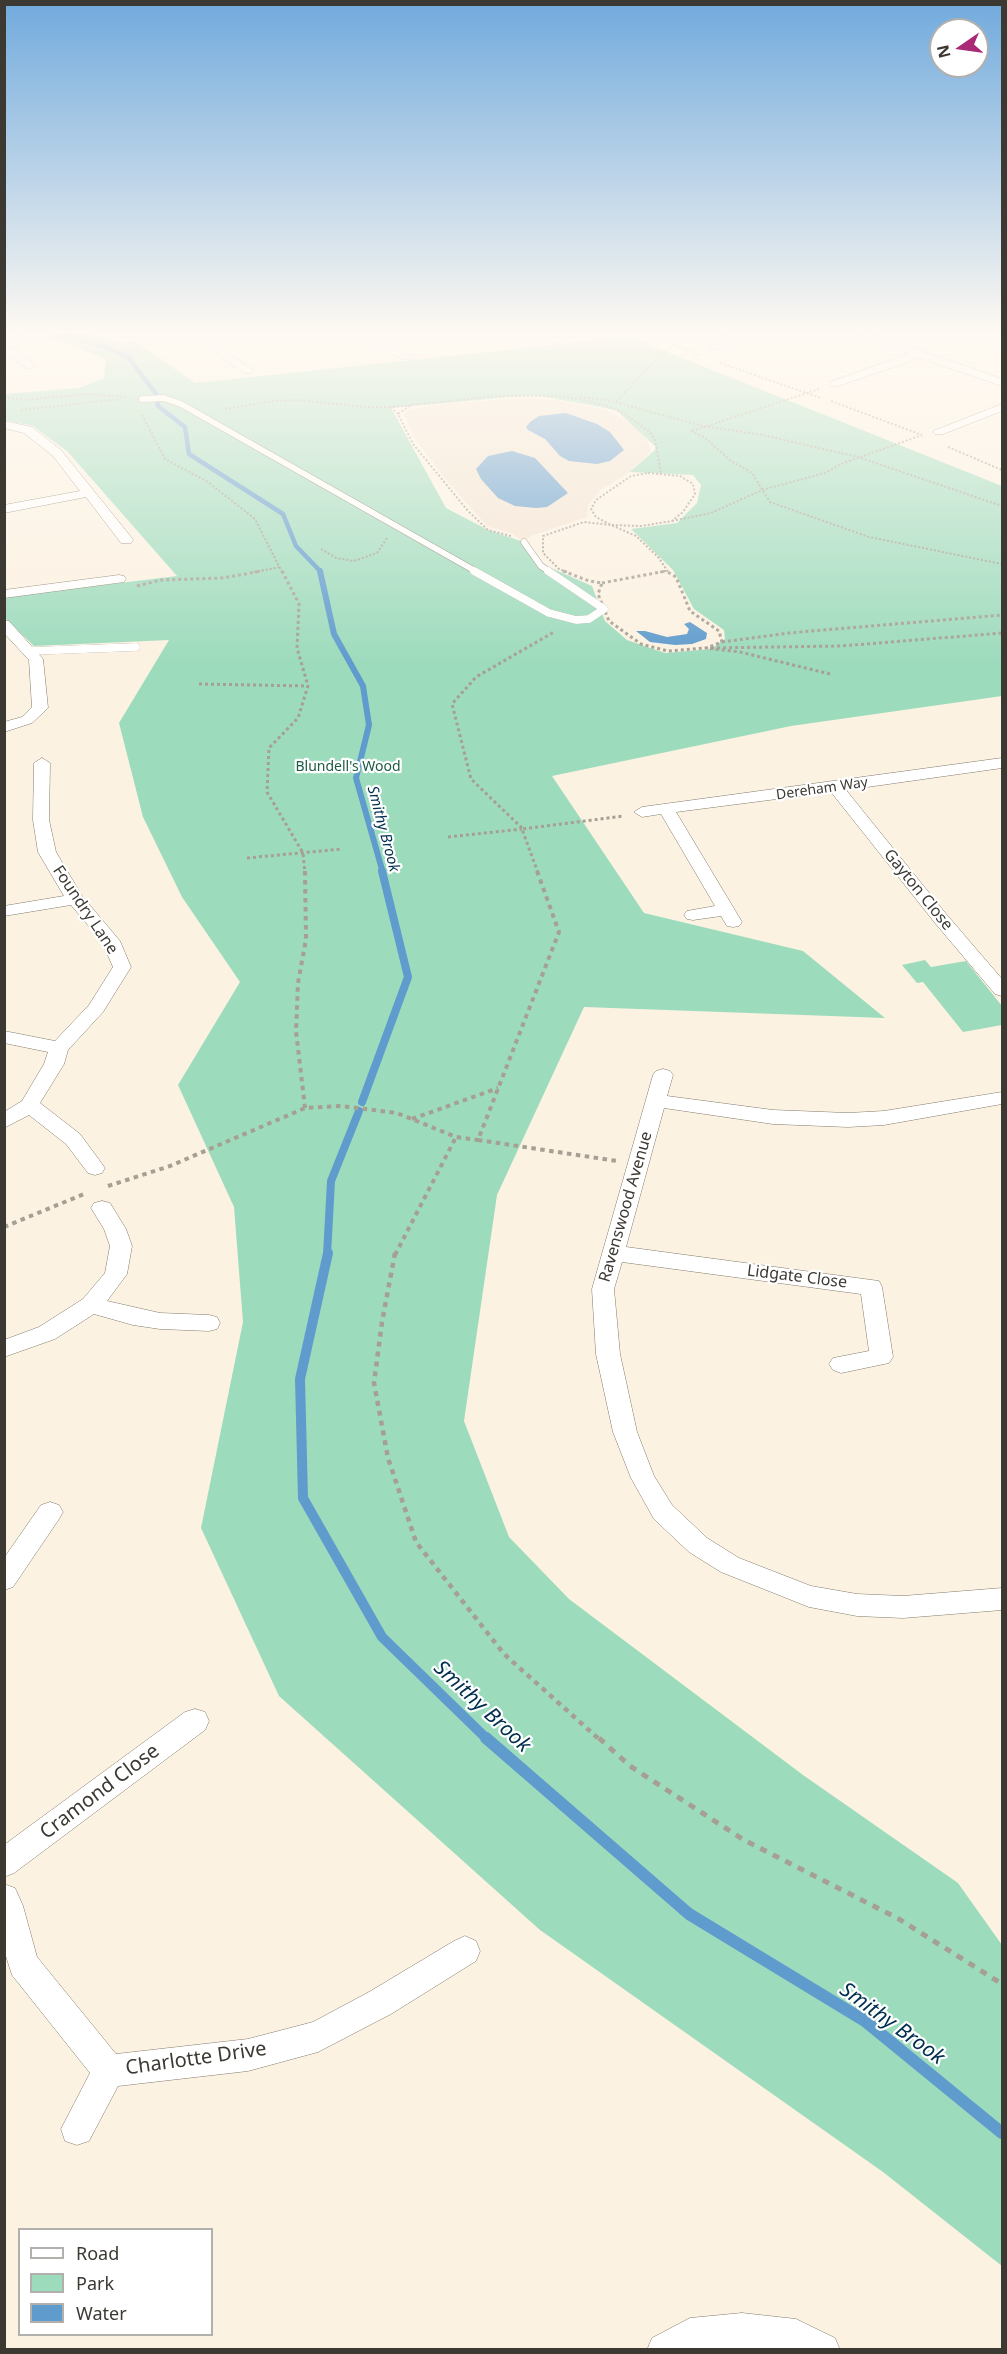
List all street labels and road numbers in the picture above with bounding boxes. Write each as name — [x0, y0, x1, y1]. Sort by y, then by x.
street label: Dereham Way — [775, 774, 869, 804]
street label: Gayton Close — [879, 846, 957, 934]
street label: Foundry Lane — [48, 862, 122, 958]
street label: Ravenswood Avenue — [595, 1129, 657, 1285]
street label: Lidgate Close — [746, 1261, 848, 1293]
street label: Cramond Close — [36, 1739, 164, 1845]
street label: Charlotte Drive — [124, 2037, 268, 2081]

